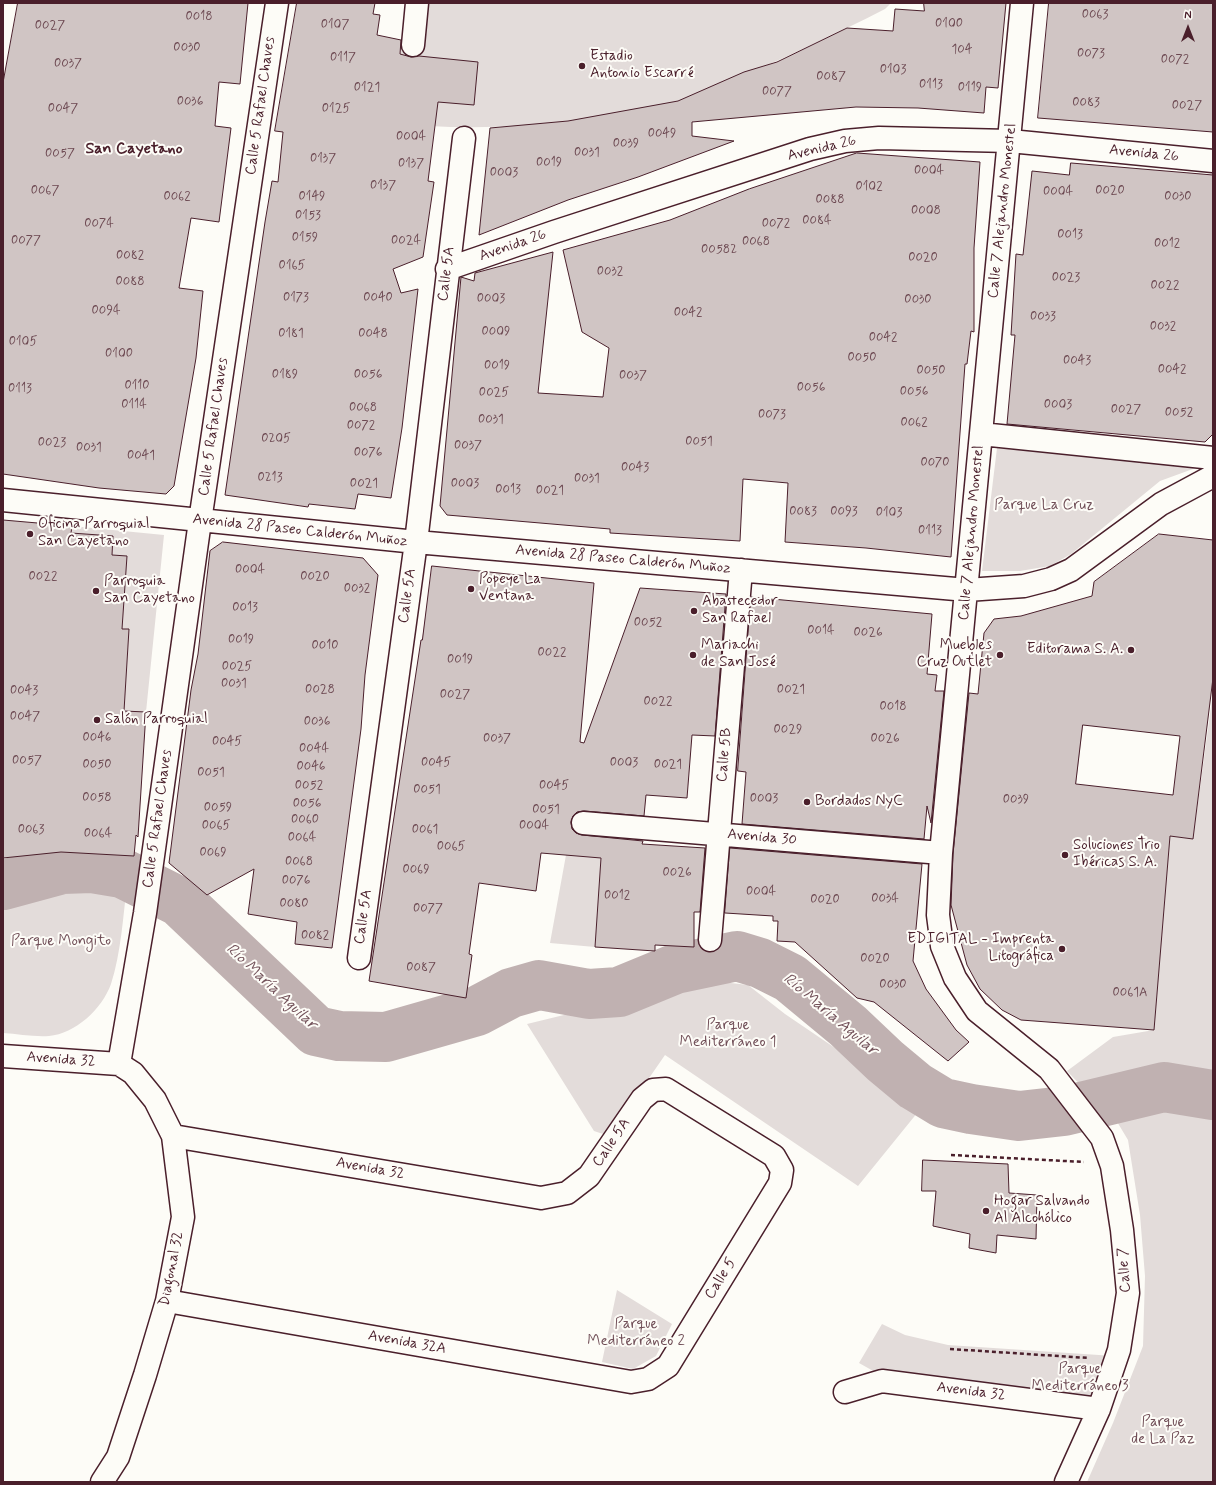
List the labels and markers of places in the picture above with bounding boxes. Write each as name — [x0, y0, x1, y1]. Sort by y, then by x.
place label: Estadio Antonio Escarré — [590, 48, 694, 83]
marker: Estadio Antonio Escarré — [577, 61, 587, 71]
place label: Oficina Parroquial San Cayetano — [38, 516, 149, 551]
marker: Oficina Parroquial San Cayetano — [25, 529, 35, 539]
place label: Popeye La Ventana — [479, 571, 541, 606]
place label: Parroquia San Cayetano — [104, 573, 195, 608]
marker: Popeye La Ventana — [466, 584, 476, 594]
marker: Parroquia San Cayetano — [91, 586, 101, 596]
place label: Abastecedor San Rafael — [702, 593, 777, 628]
marker: Abastecedor San Rafael — [689, 606, 699, 616]
place label: Mariachi de San José — [701, 637, 776, 672]
place label: Muebles Cruz Outlet — [916, 637, 992, 672]
place label: Editorama S. A. — [1027, 641, 1123, 659]
marker: Editorama S. A. — [1126, 645, 1136, 655]
marker: Mariachi de San José — [688, 650, 698, 660]
marker: Muebles Cruz Outlet — [995, 650, 1005, 660]
place label: Salón Parroquial — [105, 711, 208, 729]
marker: Salón Parroquial — [92, 715, 102, 725]
place label: Bordados NyC — [815, 793, 903, 811]
marker: Bordados NyC — [802, 797, 812, 807]
place label: Soluciones Trio Ibéricas S. A. — [1073, 837, 1160, 872]
marker: Soluciones Trio Ibéricas S. A. — [1060, 850, 1070, 860]
place label: EDIGITAL - Imprenta Litográfica — [907, 931, 1054, 966]
marker: EDIGITAL - Imprenta Litográfica — [1057, 944, 1067, 954]
place label: Hogar Salvando Al Alcohólico — [994, 1193, 1090, 1228]
marker: Hogar Salvando Al Alcohólico — [981, 1206, 991, 1216]

